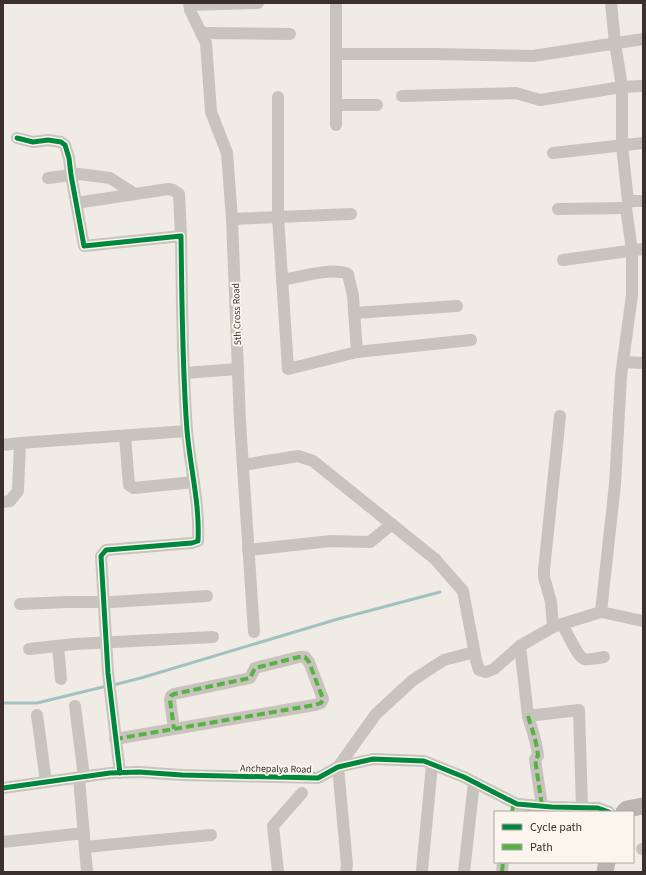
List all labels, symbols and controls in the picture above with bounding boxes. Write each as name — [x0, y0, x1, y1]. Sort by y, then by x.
street label: 5th Cross Road — [229, 283, 245, 345]
street label: Anchepalya Road — [240, 761, 312, 777]
legend — [494, 811, 634, 863]
text: Cycle path — [530, 819, 582, 836]
text: Path — [530, 839, 553, 856]

